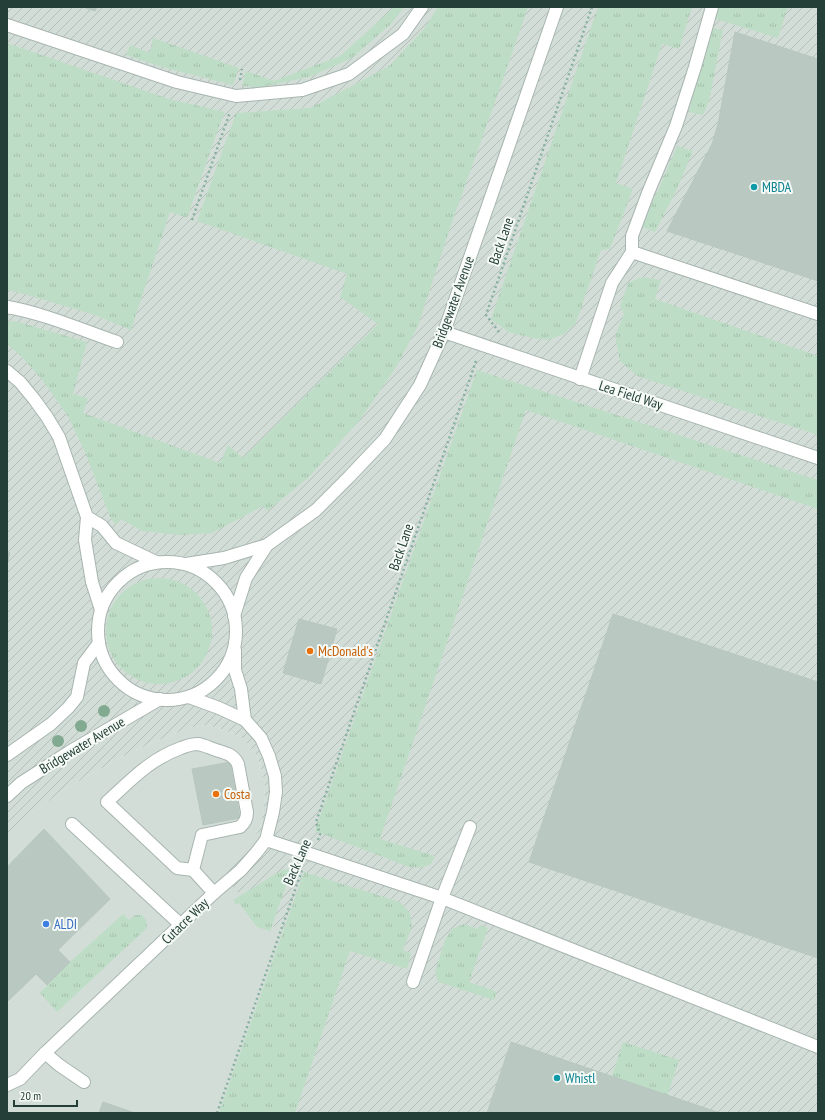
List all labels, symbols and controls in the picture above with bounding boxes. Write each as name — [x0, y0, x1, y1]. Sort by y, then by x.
place label: MBDA — [762, 178, 792, 196]
marker: MBDA — [749, 182, 759, 192]
street label: Back Lane — [485, 215, 517, 267]
street label: Bridgewater Avenue — [428, 253, 478, 350]
street label: Lea Field Way — [597, 376, 666, 414]
street label: Back Lane — [385, 521, 417, 573]
place label: McDonald's — [318, 642, 373, 660]
marker: McDonald's — [305, 646, 315, 656]
street label: Bridgewater Avenue — [36, 712, 128, 778]
place label: Costa — [224, 785, 250, 803]
marker: Costa — [211, 789, 221, 799]
street label: Back Lane — [279, 836, 315, 888]
street label: Cutacre Way — [158, 894, 213, 948]
place label: ALDI — [54, 915, 77, 933]
marker: ALDI — [41, 919, 51, 929]
place label: Whistl — [565, 1069, 596, 1087]
marker: Whistl — [552, 1073, 562, 1083]
scale bar — [14, 1082, 77, 1108]
text: 20 m — [20, 1088, 41, 1103]

